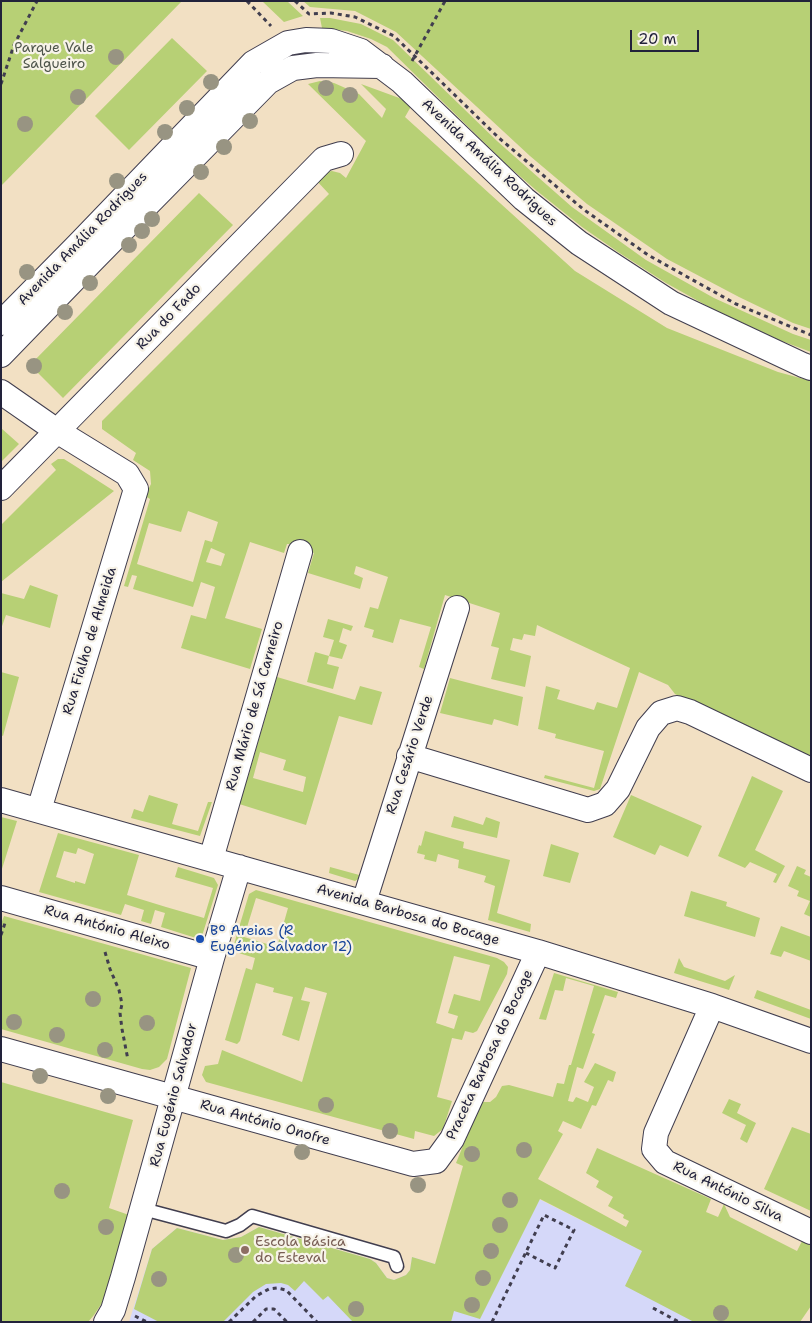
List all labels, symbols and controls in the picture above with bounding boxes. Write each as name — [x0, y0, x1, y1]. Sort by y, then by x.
scale bar — [632, 20, 701, 52]
text: 20 m — [638, 29, 677, 49]
park label: Parque Vale Salgueiro — [14, 40, 94, 72]
street label: Avenida Amália Rodrigues — [418, 96, 560, 230]
street label: Avenida Amália Rodrigues — [15, 169, 151, 309]
street label: Rua do Fado — [133, 280, 205, 354]
street label: Rua Fialho de Almeida — [59, 565, 121, 717]
street label: Rua Mário de Sá Carneiro — [223, 619, 287, 793]
street label: Rua Cesário Verde — [383, 694, 437, 816]
street label: Avenida Barbosa do Bocage — [315, 881, 501, 949]
street label: Rua António Aleixo — [42, 902, 172, 954]
place label: Bº Areias (R Eugénio Salvador 12) — [210, 923, 352, 956]
marker: Bº Areias (R Eugénio Salvador 12) — [194, 933, 206, 945]
street label: Praceta Barbosa do Bocage — [443, 967, 537, 1143]
street label: Rua Eugénio Salvador — [147, 1021, 201, 1169]
street label: Rua António Onofre — [198, 1096, 332, 1150]
street label: Rua António Silva — [670, 1158, 786, 1226]
place label: Escola Básica do Esteval — [255, 1234, 346, 1266]
marker: Escola Básica do Esteval — [239, 1244, 251, 1256]

